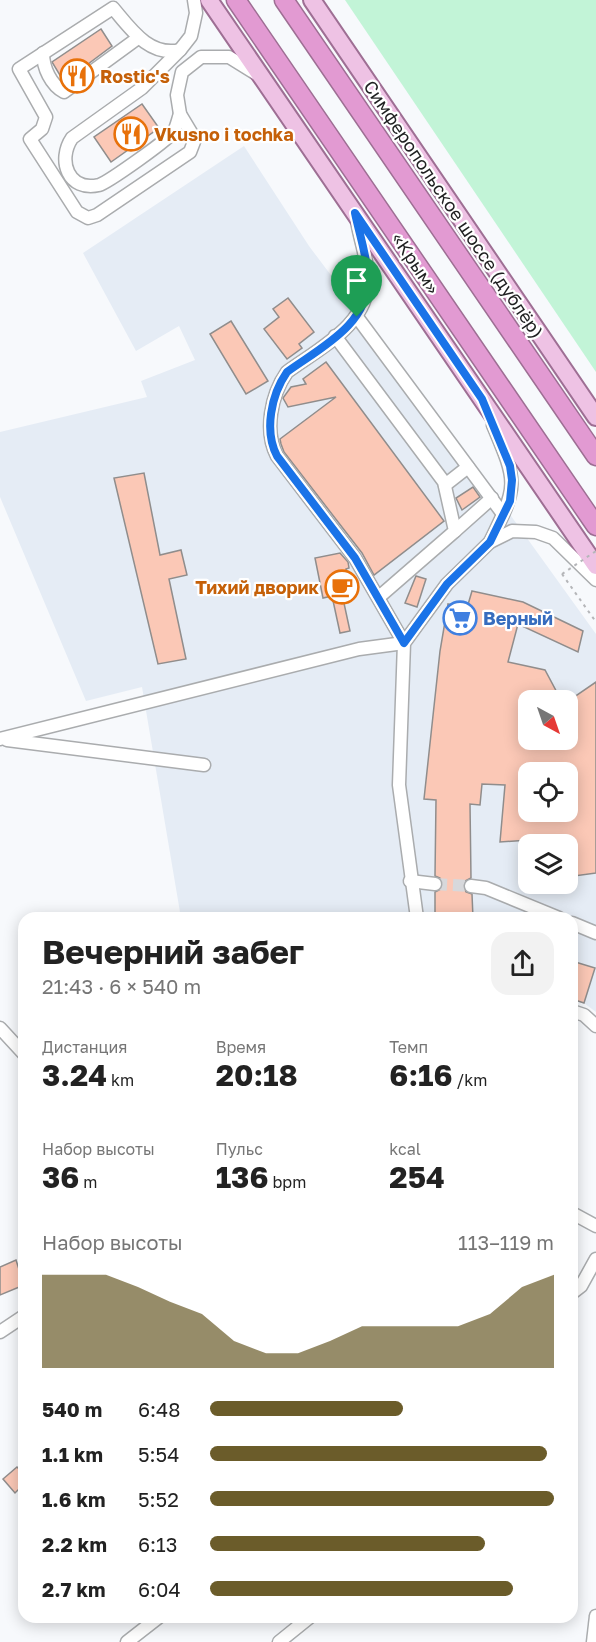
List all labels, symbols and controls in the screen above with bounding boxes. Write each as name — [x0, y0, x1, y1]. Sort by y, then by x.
restaurant icon: Rostic's — [59, 58, 95, 94]
place label: Rostic's — [100, 65, 170, 87]
street label: Симферопольское шоссе (дублёр) — [359, 76, 549, 342]
restaurant icon: Vkusno i tochka — [113, 116, 149, 152]
place label: Vkusno i tochka — [154, 123, 294, 145]
street label: «Крым» — [387, 228, 445, 298]
pin — [331, 255, 382, 317]
icon: arrive — [340, 264, 373, 297]
cafe icon: Тихий дворик — [324, 569, 360, 605]
place label: Тихий дворик — [195, 576, 320, 598]
supermarket icon: Верный — [442, 600, 478, 636]
place label: Верный — [483, 607, 553, 629]
north arrow — [518, 690, 578, 750]
map controls — [518, 690, 578, 894]
button: locate — [518, 762, 578, 822]
button: layers — [518, 834, 578, 894]
text: Вечерний забег — [42, 932, 304, 971]
button: share — [491, 932, 554, 995]
text: 21:43 · 6 × 540 m — [42, 974, 201, 998]
text: Дистанция — [42, 1037, 127, 1057]
text: Время — [216, 1037, 266, 1057]
text: Темп — [389, 1037, 428, 1057]
text: 3.24 — [42, 1057, 107, 1093]
text: 20:18 — [216, 1057, 298, 1093]
text: 6:16 — [389, 1057, 452, 1093]
text: km — [107, 1070, 134, 1090]
text: /km — [452, 1070, 487, 1090]
text: Набор высоты — [42, 1139, 155, 1159]
text: Пульс — [216, 1139, 263, 1159]
text: kcal — [389, 1139, 421, 1159]
text: 36 — [42, 1159, 79, 1195]
text: 136 — [216, 1159, 268, 1195]
text: 254 — [389, 1159, 445, 1195]
text: m — [79, 1172, 98, 1192]
text: bpm — [268, 1172, 306, 1192]
text: Набор высоты — [42, 1230, 183, 1254]
text: 113–119 m — [458, 1230, 554, 1254]
text: 540 m — [42, 1397, 102, 1421]
text: 6:48 — [138, 1397, 181, 1421]
text: 1.1 km — [42, 1442, 103, 1466]
text: 5:54 — [138, 1442, 179, 1466]
text: 1.6 km — [42, 1487, 106, 1511]
text: 5:52 — [138, 1487, 179, 1511]
text: 2.2 km — [42, 1532, 107, 1556]
text: 6:13 — [138, 1532, 178, 1556]
text: 2.7 km — [42, 1577, 106, 1601]
text: 6:04 — [138, 1577, 181, 1601]

